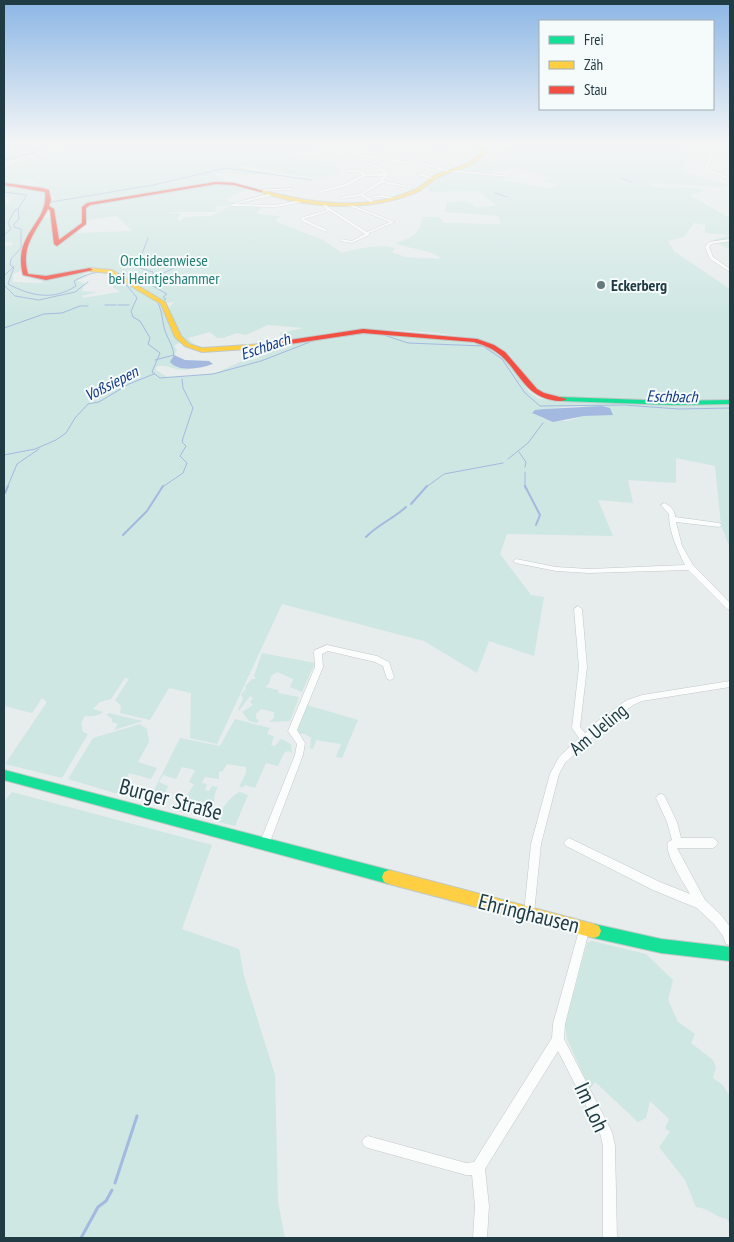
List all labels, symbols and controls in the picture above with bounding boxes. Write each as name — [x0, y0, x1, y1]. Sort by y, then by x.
legend — [539, 20, 714, 110]
text: Frei — [584, 30, 604, 49]
text: Zäh — [584, 55, 603, 74]
text: Stau — [584, 80, 607, 99]
park label: Orchideenwiese bei Heintjeshammer — [108, 250, 220, 288]
place label: Eckerberg — [611, 275, 667, 295]
marker: Eckerberg — [595, 279, 607, 291]
water label: Eschbach — [238, 328, 293, 364]
water label: Voßsiepen — [81, 361, 142, 405]
water label: Eschbach — [646, 386, 699, 406]
street label: Am Ueling — [564, 698, 632, 760]
street label: Burger Straße — [116, 772, 226, 826]
street label: Ehringhausen — [475, 887, 583, 939]
street label: Im Loh — [568, 1078, 616, 1136]

